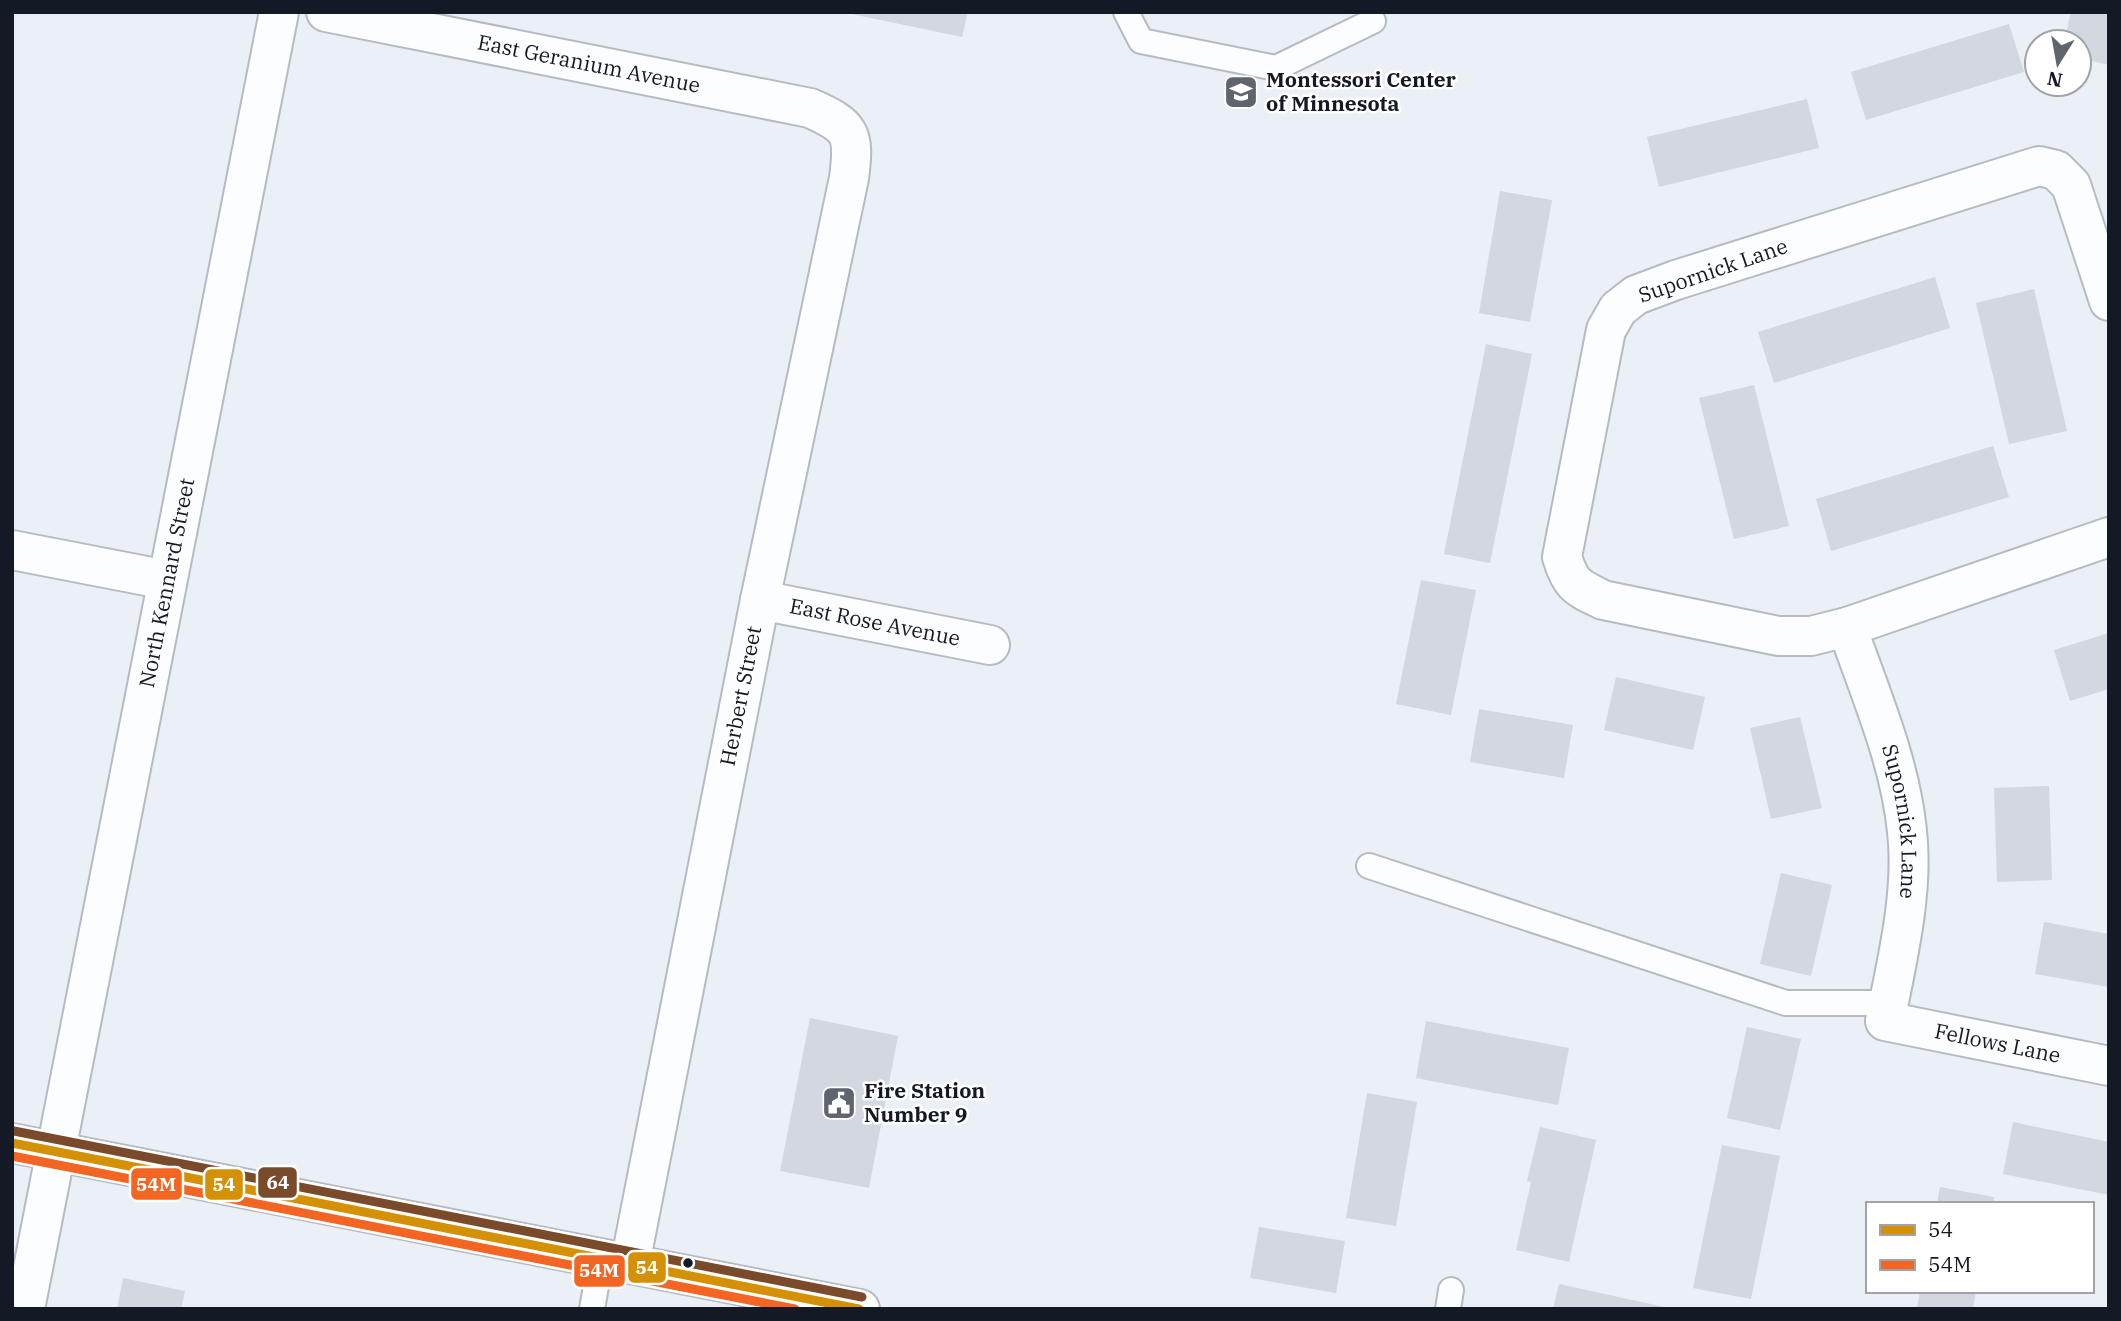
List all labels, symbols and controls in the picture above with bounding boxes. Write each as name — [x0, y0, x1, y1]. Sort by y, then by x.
street label: East Geranium Avenue — [475, 27, 703, 99]
north arrow — [2023, 28, 2093, 98]
place label: Montessori Center of Minnesota — [1266, 65, 1457, 117]
text: N — [2045, 66, 2064, 93]
school or university icon: Montessori Center of Minnesota — [1222, 73, 1260, 111]
street label: Supornick Lane — [1634, 231, 1791, 309]
street label: North Kennard Street — [132, 475, 200, 690]
street label: East Rose Avenue — [787, 591, 963, 652]
street label: Herbert Street — [713, 623, 767, 768]
street label: Supornick Lane — [1876, 740, 1924, 900]
street label: Fellows Lane — [1932, 1016, 2063, 1069]
place label: Fire Station Number 9 — [864, 1076, 985, 1128]
public building icon: Fire Station Number 9 — [820, 1084, 858, 1122]
line badge: 64 — [257, 1166, 298, 1199]
line badge: 54M — [130, 1167, 183, 1201]
line badge: 54 — [204, 1168, 244, 1201]
text: 64 — [267, 1170, 289, 1194]
text: 54M — [136, 1172, 176, 1196]
text: 54 — [213, 1172, 235, 1196]
legend — [1866, 1202, 2093, 1293]
text: 54 — [1928, 1215, 1953, 1243]
text: 54M — [1928, 1250, 1972, 1278]
line badge: 54 — [627, 1251, 667, 1284]
line badge: 54M — [573, 1254, 626, 1288]
text: 54 — [636, 1255, 658, 1279]
unlabelled marker — [681, 1256, 695, 1270]
text: 54M — [579, 1258, 619, 1282]

